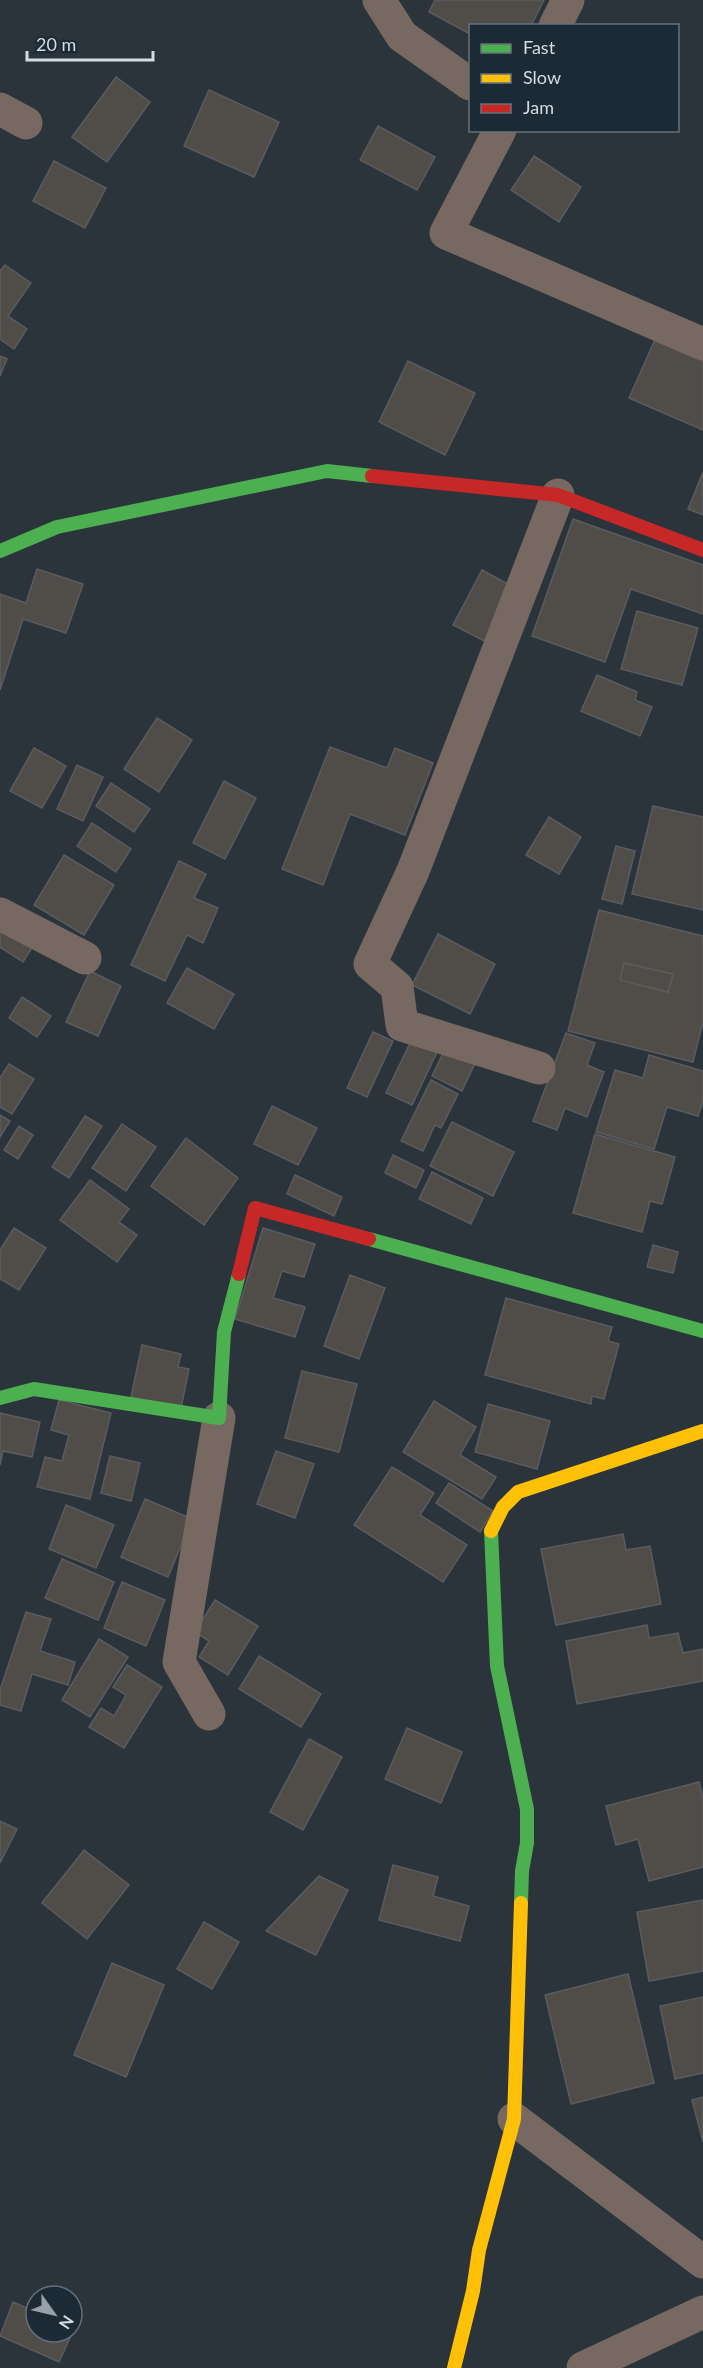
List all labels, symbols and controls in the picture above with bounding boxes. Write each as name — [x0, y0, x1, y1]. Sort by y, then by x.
scale bar — [27, 24, 153, 62]
legend — [469, 24, 679, 132]
text: 20 m — [36, 33, 76, 55]
text: Fast — [523, 36, 556, 58]
text: Slow — [523, 66, 561, 88]
text: Jam — [523, 96, 554, 118]
north arrow — [24, 2284, 84, 2344]
text: N — [56, 2312, 78, 2333]

